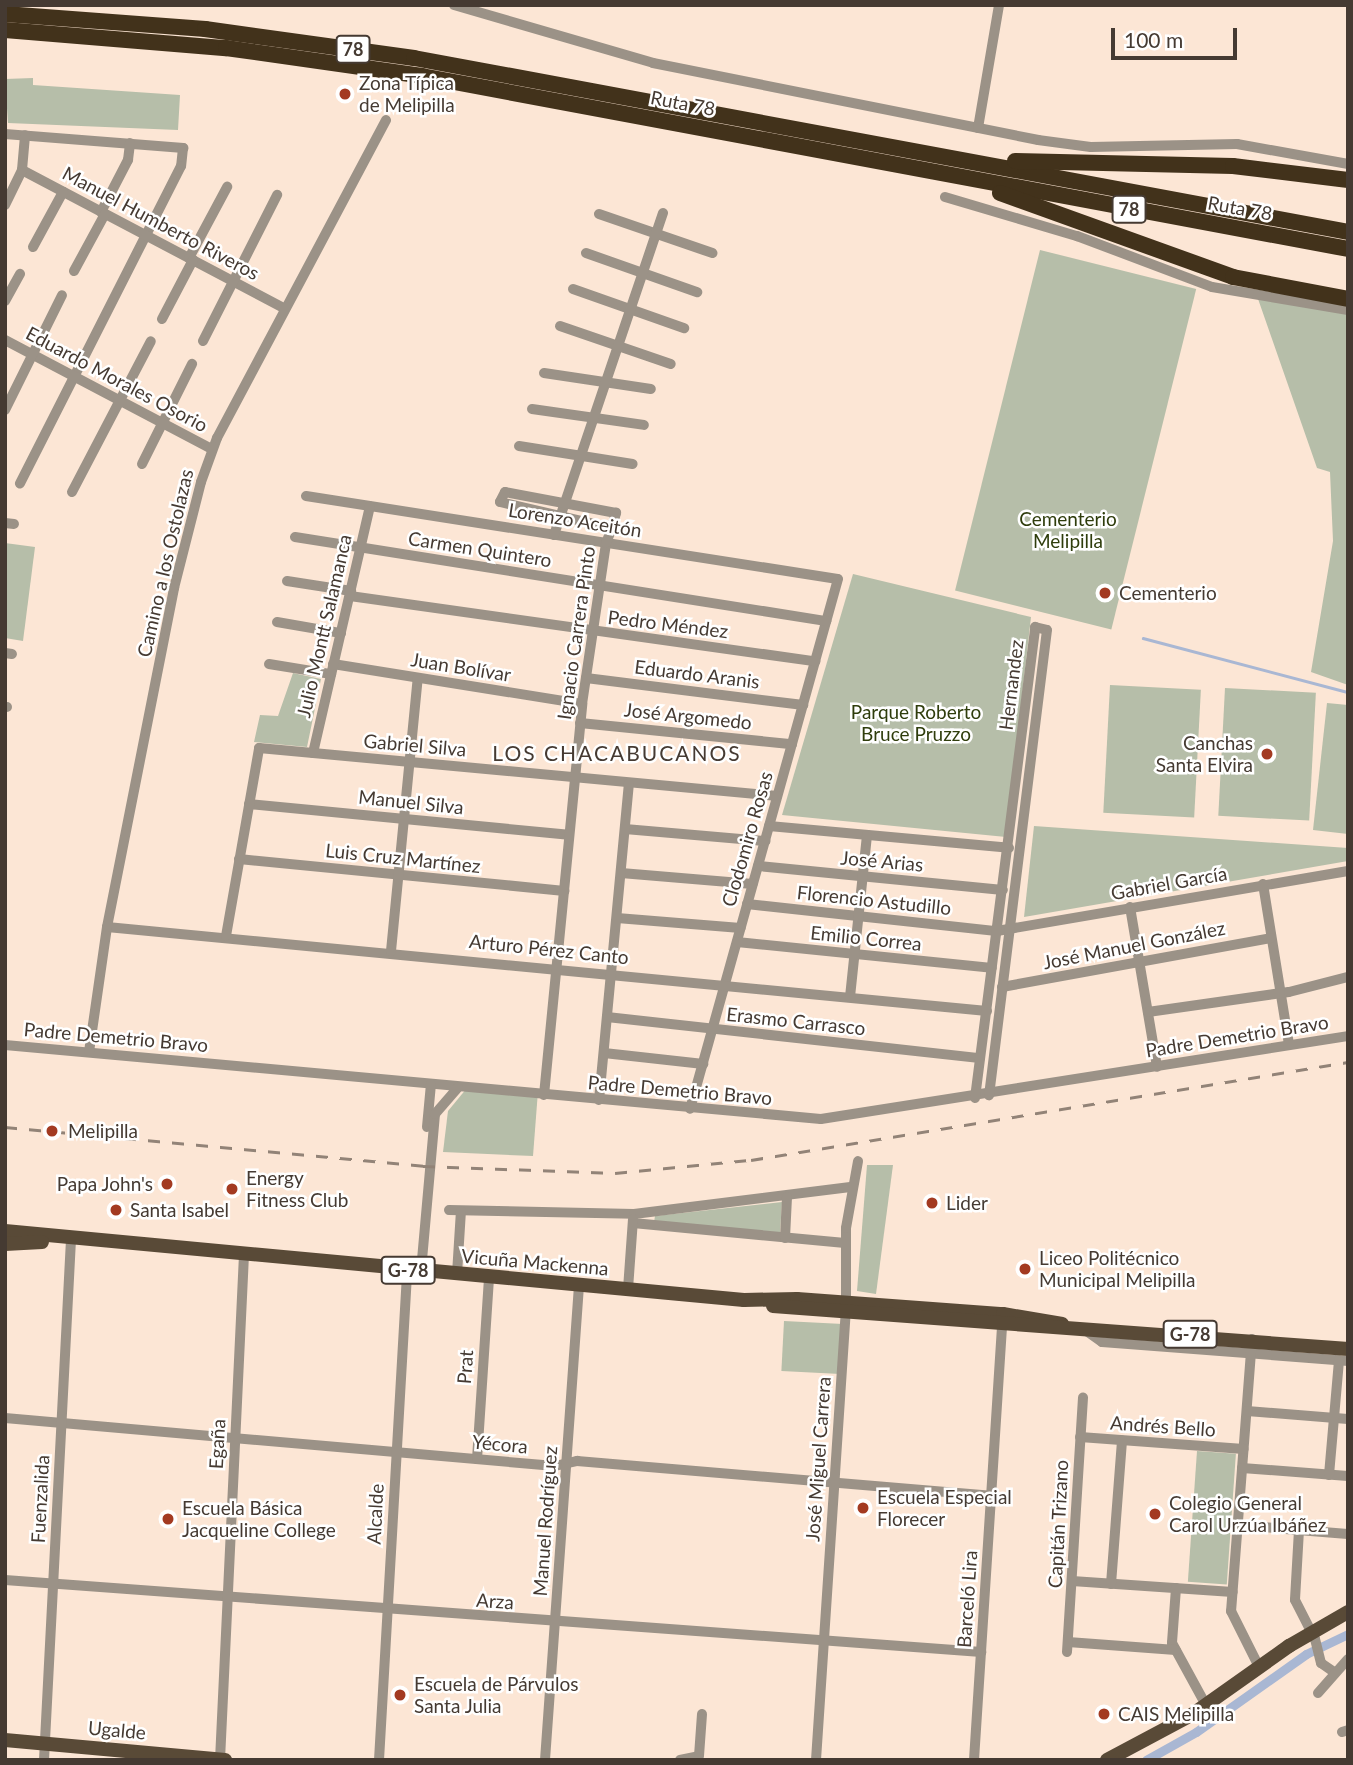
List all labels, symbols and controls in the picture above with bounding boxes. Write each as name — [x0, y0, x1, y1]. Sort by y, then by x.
scale bar — [1115, 14, 1241, 58]
text: 100 m — [1124, 27, 1183, 52]
road number: 78 — [336, 34, 370, 64]
place label: Zona Típica de Melipilla — [359, 72, 455, 116]
marker: Zona Típica de Melipilla — [337, 86, 353, 102]
street label: Ruta 78 — [649, 86, 717, 120]
street label: Manuel Humberto Riveros — [59, 161, 263, 285]
street label: Ruta 78 — [1206, 191, 1274, 225]
road number: 78 — [1112, 194, 1146, 224]
street label: Eduardo Morales Osorio — [22, 321, 212, 437]
street label: Camino a los Ostolazas — [132, 467, 198, 659]
street label: Lorenzo Aceitón — [506, 498, 644, 542]
park label: Cementerio Melipilla — [1019, 508, 1117, 552]
street label: Carmen Quintero — [407, 526, 553, 572]
street label: Julio Montt Salamanca — [292, 532, 356, 720]
street label: Ignacio Carrera Pinto — [553, 545, 599, 721]
place label: Cementerio — [1119, 582, 1217, 604]
marker: Cementerio — [1097, 585, 1113, 601]
street label: Pedro Méndez — [607, 605, 729, 643]
street label: Hernandez — [994, 638, 1028, 732]
street label: Juan Bolívar — [409, 648, 513, 686]
street label: Eduardo Aranis — [633, 655, 761, 693]
street label: José Argomedo — [623, 698, 753, 734]
park label: Parque Roberto Bruce Pruzzo — [851, 701, 981, 745]
street label: Gabriel Silva — [363, 729, 467, 761]
place label: Canchas Santa Elvira — [1156, 732, 1253, 776]
district label: LOS CHACABUCANOS — [494, 740, 740, 766]
marker: Canchas Santa Elvira — [1259, 746, 1275, 762]
street label: Clodomiro Rosas — [717, 769, 777, 909]
street label: Manuel Silva — [357, 785, 465, 819]
street label: Luis Cruz Martínez — [324, 839, 482, 877]
street label: José Arias — [839, 846, 925, 876]
street label: Gabriel García — [1109, 862, 1229, 904]
street label: Florencio Astudillo — [795, 881, 953, 919]
street label: José Manuel González — [1041, 916, 1227, 974]
street label: Emilio Correa — [809, 921, 923, 955]
street label: Arturo Pérez Canto — [468, 929, 630, 969]
street label: Erasmo Carrasco — [725, 1002, 867, 1040]
street label: Padre Demetrio Bravo — [1144, 1010, 1330, 1062]
street label: Padre Demetrio Bravo — [23, 1018, 209, 1056]
street label: Padre Demetrio Bravo — [587, 1071, 773, 1109]
place label: Melipilla — [68, 1120, 138, 1142]
marker: Melipilla — [42, 1121, 62, 1141]
place label: Energy Fitness Club — [246, 1167, 348, 1211]
place label: Papa John's — [56, 1173, 153, 1195]
marker: Papa John's — [159, 1176, 175, 1192]
marker: Energy Fitness Club — [224, 1181, 240, 1197]
place label: Lider — [946, 1192, 988, 1214]
marker: Lider — [924, 1195, 940, 1211]
place label: Santa Isabel — [130, 1199, 229, 1221]
marker: Santa Isabel — [108, 1202, 124, 1218]
street label: Vicuña Mackenna — [460, 1244, 610, 1280]
place label: Liceo Politécnico Municipal Melipilla — [1039, 1247, 1195, 1291]
road number: G-78 — [380, 1255, 436, 1284]
marker: Liceo Politécnico Municipal Melipilla — [1017, 1261, 1033, 1277]
road number: G-78 — [1162, 1320, 1218, 1349]
street label: Prat — [452, 1349, 478, 1385]
street label: José Miguel Carrera — [801, 1376, 835, 1542]
street label: Andrés Bello — [1110, 1411, 1216, 1441]
street label: Egaña — [204, 1418, 230, 1470]
street label: Yécora — [471, 1430, 529, 1458]
street label: Manuel Rodríguez — [528, 1445, 562, 1597]
street label: Fuenzalida — [26, 1454, 54, 1544]
street label: Capitán Trizano — [1043, 1459, 1073, 1589]
street label: Alcalde — [362, 1483, 388, 1545]
place label: Escuela Especial Florecer — [877, 1486, 1012, 1530]
place label: Colegio General Carol Urzúa Ibáñez — [1169, 1492, 1326, 1536]
place label: Escuela Básica Jacqueline College — [182, 1497, 336, 1541]
marker: Escuela Especial Florecer — [855, 1500, 871, 1516]
marker: Colegio General Carol Urzúa Ibáñez — [1147, 1506, 1163, 1522]
marker: Escuela Básica Jacqueline College — [160, 1511, 176, 1527]
street label: Barceló Lira — [952, 1549, 982, 1649]
street label: Arza — [475, 1588, 515, 1614]
place label: Escuela de Párvulos Santa Julia — [414, 1673, 578, 1717]
marker: Escuela de Párvulos Santa Julia — [392, 1687, 408, 1703]
place label: CAIS Melipilla — [1118, 1703, 1234, 1725]
marker: CAIS Melipilla — [1096, 1706, 1112, 1722]
street label: Ugalde — [87, 1716, 147, 1744]

